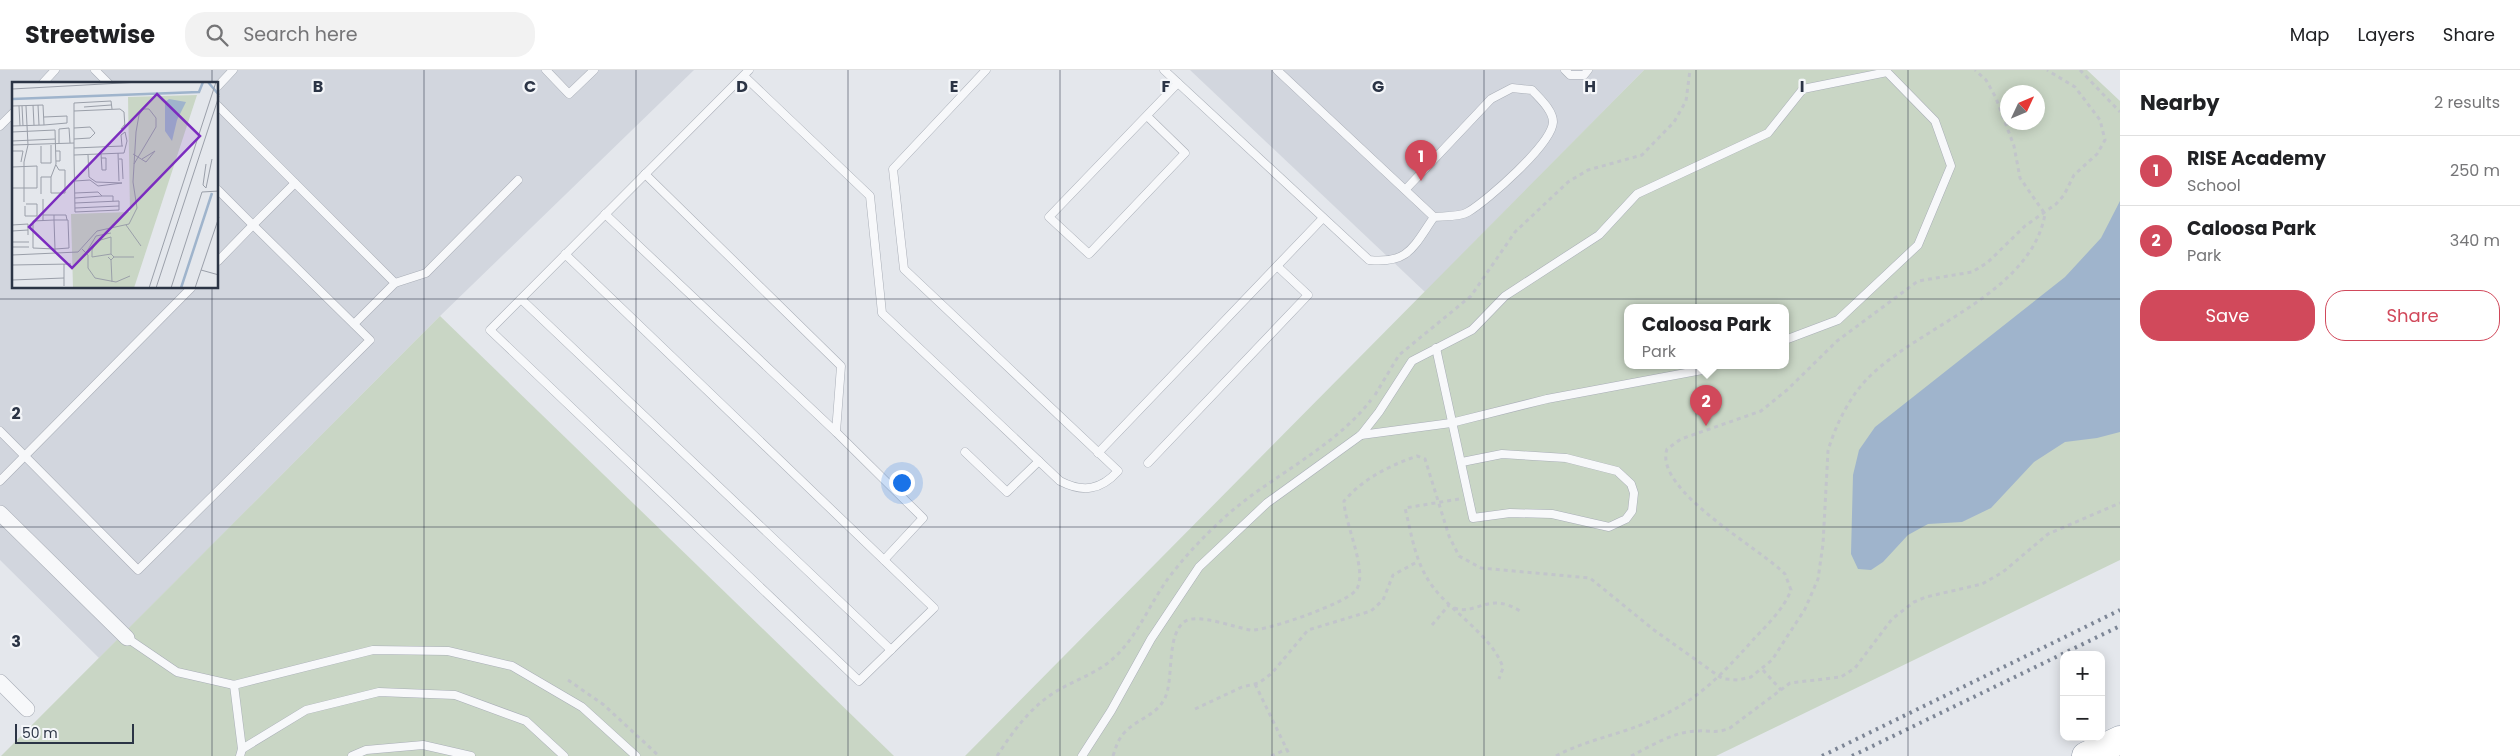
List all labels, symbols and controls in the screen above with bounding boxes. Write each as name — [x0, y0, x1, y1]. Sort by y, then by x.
search box — [185, 12, 535, 57]
text: Streetwise — [25, 18, 155, 51]
icon: search — [203, 21, 231, 49]
text: Search here — [243, 21, 358, 48]
text: Map — [2290, 22, 2330, 47]
text: Layers — [2358, 22, 2415, 47]
text: Share — [2443, 22, 2495, 47]
text: B — [313, 75, 323, 98]
text: C — [524, 75, 536, 98]
text: D — [736, 75, 748, 98]
text: E — [950, 75, 958, 98]
text: F — [1162, 75, 1171, 98]
text: G — [1372, 75, 1384, 98]
text: H — [1584, 75, 1596, 98]
text: I — [1800, 75, 1804, 98]
inset map — [12, 82, 219, 289]
north arrow — [2000, 85, 2045, 130]
text: Nearby — [2140, 88, 2220, 117]
text: 2 results — [2434, 91, 2500, 114]
pin: 1 — [1405, 140, 1437, 181]
text: RISE Academy — [2187, 145, 2326, 172]
text: 1 — [2153, 159, 2159, 182]
text: 250 m — [2450, 159, 2500, 182]
text: School — [2187, 174, 2241, 197]
text: Caloosa Park — [2187, 215, 2316, 242]
text: 2 — [2151, 229, 2161, 252]
text: 340 m — [2450, 229, 2500, 252]
text: Park — [2187, 244, 2221, 267]
button: Save — [2140, 290, 2315, 341]
button: Share — [2325, 290, 2500, 341]
popup — [1624, 304, 1789, 369]
text: Caloosa Park — [1642, 311, 1771, 338]
text: Park — [1642, 340, 1676, 363]
pin: 2 — [1690, 385, 1722, 426]
text: 2 — [11, 402, 21, 425]
your location — [889, 470, 915, 496]
text: 3 — [11, 630, 21, 653]
map controls — [2060, 651, 2105, 741]
button: + — [2060, 651, 2105, 696]
button: − — [2060, 696, 2105, 741]
scale bar — [15, 721, 134, 744]
text: 50 m — [22, 723, 58, 743]

